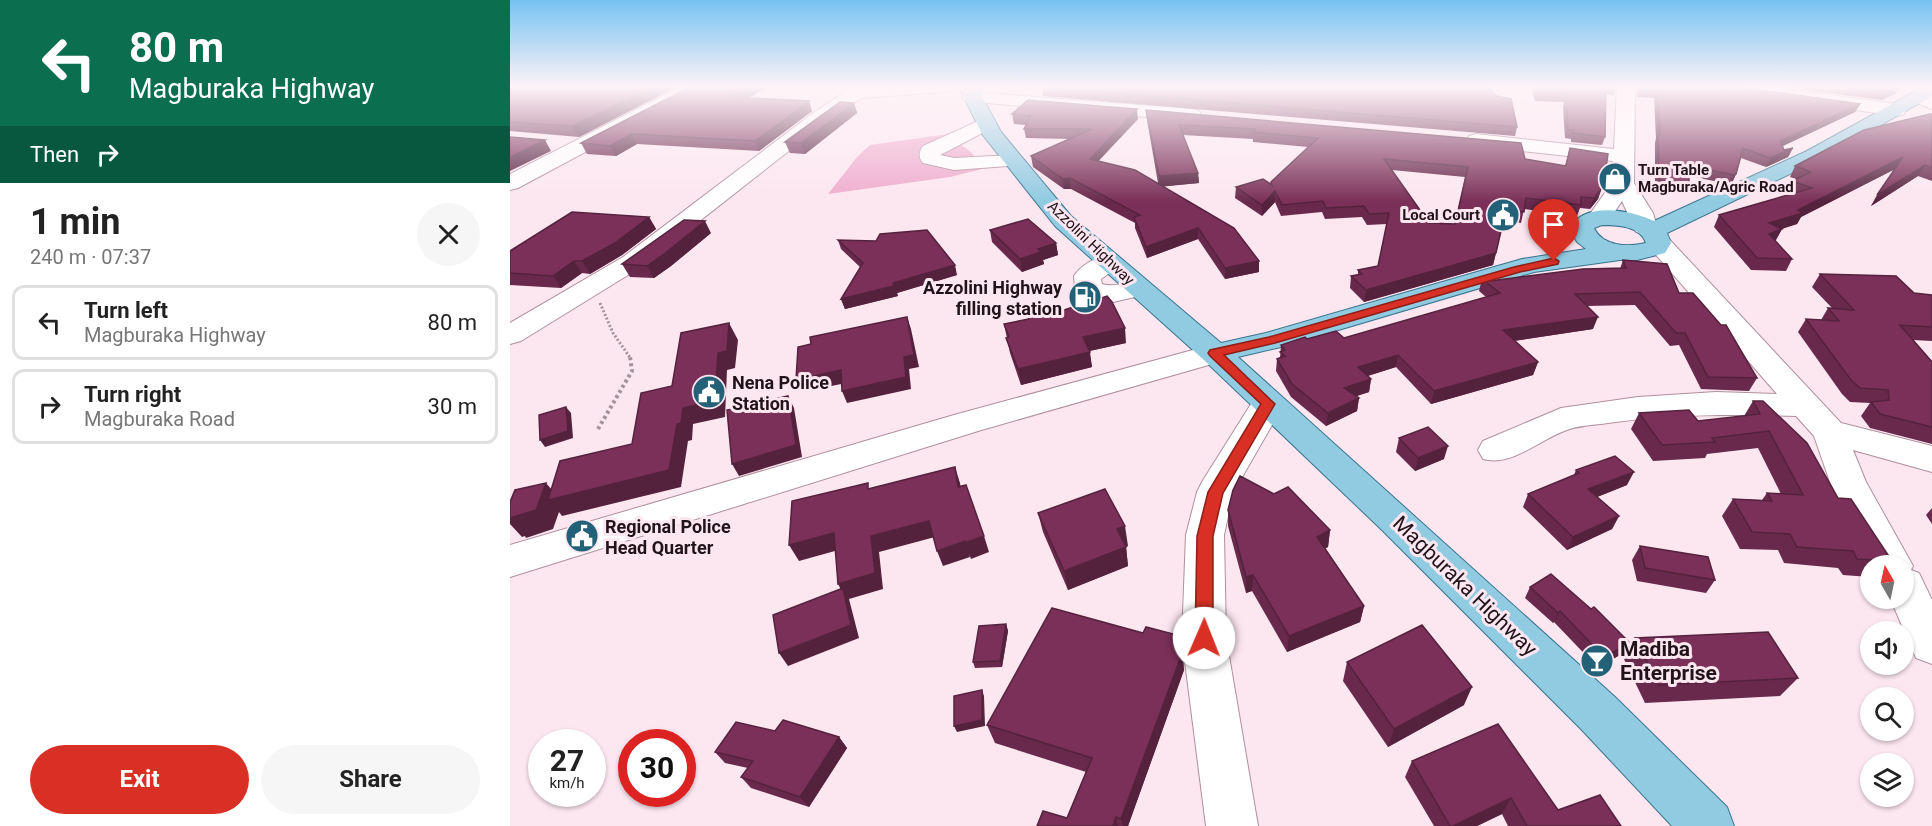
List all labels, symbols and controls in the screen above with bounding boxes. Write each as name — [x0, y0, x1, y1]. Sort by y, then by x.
text: 80 m — [129, 23, 224, 72]
icon: left — [30, 24, 108, 102]
text: Magburaka Highway — [129, 73, 374, 105]
icon: right — [91, 138, 124, 171]
text: Then — [30, 142, 79, 167]
shop icon: Turn Table Magburaka/Agric Road — [1597, 161, 1633, 197]
place label: Turn Table Magburaka/Agric Road — [1638, 161, 1794, 196]
street label: Azzolini Highway — [1044, 197, 1138, 289]
public building icon: Local Court — [1485, 197, 1521, 233]
pin — [1528, 199, 1579, 261]
text: 1 min — [30, 201, 121, 243]
button: close — [417, 203, 480, 266]
place label: Local Court — [1402, 206, 1480, 224]
icon: arrive — [1537, 208, 1570, 241]
text: 240 m · 07:37 — [30, 245, 151, 269]
place label: Azzolini Highway filling station — [923, 277, 1063, 319]
fuel station icon: Azzolini Highway filling station — [1067, 279, 1103, 315]
text: Turn left — [84, 298, 168, 323]
icon: left — [33, 306, 66, 339]
text: 80 m — [428, 310, 477, 335]
text: Magburaka Highway — [84, 323, 266, 347]
place label: Nena Police Station — [732, 372, 829, 414]
public building icon: Nena Police Station — [691, 374, 727, 410]
text: Turn right — [84, 382, 181, 407]
icon: right — [33, 390, 66, 423]
text: 30 m — [428, 394, 477, 419]
text: Magburaka Road — [84, 407, 235, 431]
street label: Magburaka Highway — [1388, 511, 1542, 661]
place label: Regional Police Head Quarter — [605, 516, 731, 558]
public building icon: Regional Police Head Quarter — [564, 518, 600, 554]
north arrow — [1860, 555, 1914, 609]
map controls — [1860, 555, 1914, 807]
position arrow — [1172, 606, 1236, 670]
button: sound — [1860, 621, 1914, 675]
place label: Madiba Enterprise — [1620, 637, 1717, 685]
bar icon: Madiba Enterprise — [1579, 643, 1615, 679]
button: search — [1860, 687, 1914, 741]
speed limit sign: 30 — [618, 729, 696, 807]
text: 27 — [550, 743, 584, 778]
button: Exit — [30, 745, 249, 814]
button: Share — [261, 745, 480, 814]
button: layers — [1860, 753, 1914, 807]
text: km/h — [549, 774, 585, 792]

